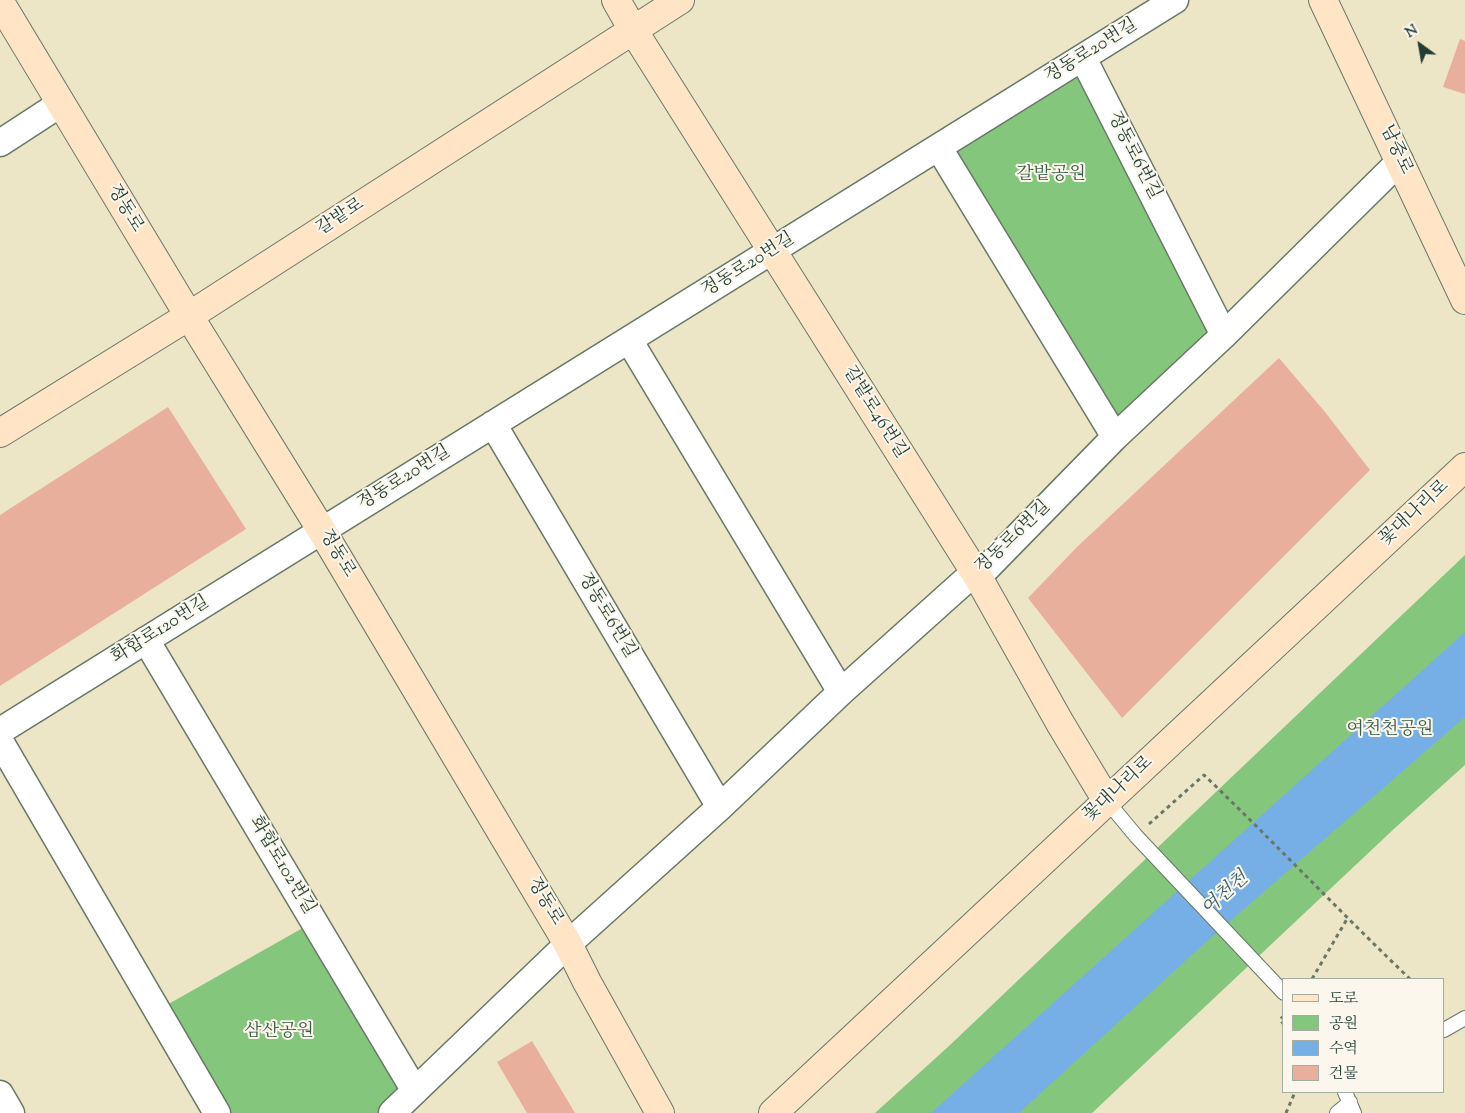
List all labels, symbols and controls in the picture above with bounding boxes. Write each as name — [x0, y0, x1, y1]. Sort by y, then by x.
street label: 정동로20번길 — [1042, 15, 1142, 89]
north arrow — [1395, 20, 1445, 70]
text: N — [1402, 21, 1422, 44]
street label: 정동로6번길 — [1102, 108, 1164, 204]
street label: 남중로 — [1374, 122, 1416, 178]
park label: 갈밭공원 — [1016, 165, 1086, 187]
street label: 정동로 — [101, 181, 147, 237]
street label: 갈밭로 — [313, 195, 369, 241]
street label: 정동로20번길 — [699, 229, 799, 303]
street label: 갈밭로46번길 — [837, 363, 911, 463]
street label: 정동로20번길 — [355, 442, 455, 516]
street label: 꽃대나리로 — [1376, 476, 1454, 552]
street label: 정동로6번길 — [972, 497, 1056, 579]
street label: 정동로 — [313, 526, 359, 582]
street label: 정동로6번길 — [572, 569, 640, 663]
street label: 화합로120번길 — [108, 592, 214, 670]
park label: 여천천공원 — [1347, 720, 1433, 742]
street label: 꽃대나리로 — [1080, 752, 1158, 828]
street label: 화합로102번길 — [243, 813, 319, 919]
water label: 여천천 — [1198, 868, 1254, 922]
street label: 정동로 — [521, 874, 567, 930]
legend — [1282, 978, 1445, 1093]
text: 도로 — [1329, 989, 1358, 1010]
text: 공원 — [1329, 1014, 1358, 1035]
park label: 삼산공원 — [244, 1022, 314, 1044]
text: 수역 — [1329, 1039, 1358, 1060]
text: 건물 — [1329, 1064, 1358, 1085]

